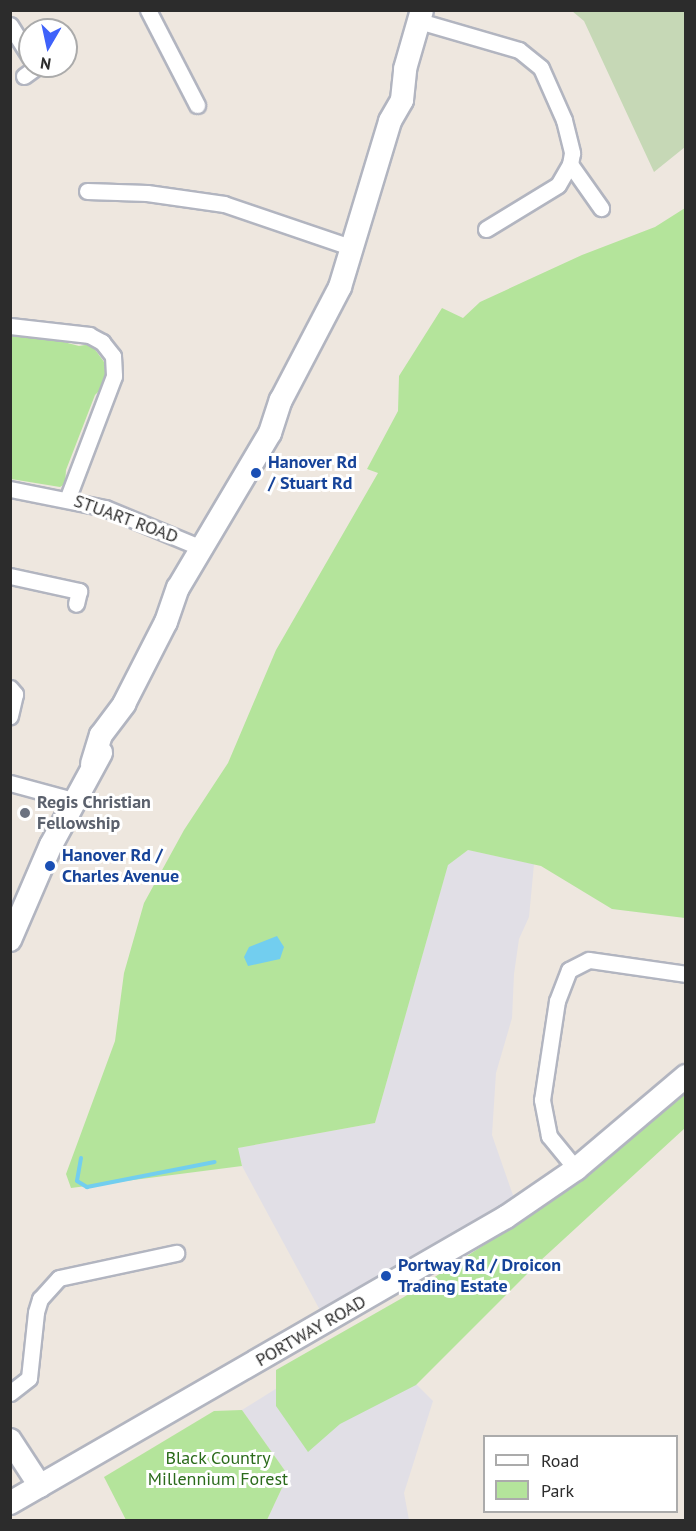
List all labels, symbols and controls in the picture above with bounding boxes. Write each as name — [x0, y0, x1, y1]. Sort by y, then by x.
north arrow — [18, 18, 78, 78]
text: N — [39, 53, 52, 75]
place label: Hanover Rd / Stuart Rd — [268, 452, 357, 494]
marker: Hanover Rd / Stuart Rd — [249, 466, 263, 480]
street label: STUART ROAD — [70, 490, 182, 548]
place label: Regis Christian Fellowship — [37, 792, 151, 834]
marker: Regis Christian Fellowship — [18, 806, 32, 820]
place label: Hanover Rd / Charles Avenue — [62, 845, 180, 888]
marker: Hanover Rd / Charles Avenue — [43, 859, 57, 873]
place label: Portway Rd / Droicon Trading Estate — [398, 1255, 562, 1298]
marker: Portway Rd / Droicon Trading Estate — [379, 1269, 393, 1283]
street label: PORTWAY ROAD — [252, 1291, 370, 1371]
legend — [483, 1435, 678, 1513]
park label: Black Country Millennium Forest — [148, 1448, 288, 1490]
text: Road — [541, 1449, 579, 1472]
text: Park — [541, 1479, 574, 1502]

